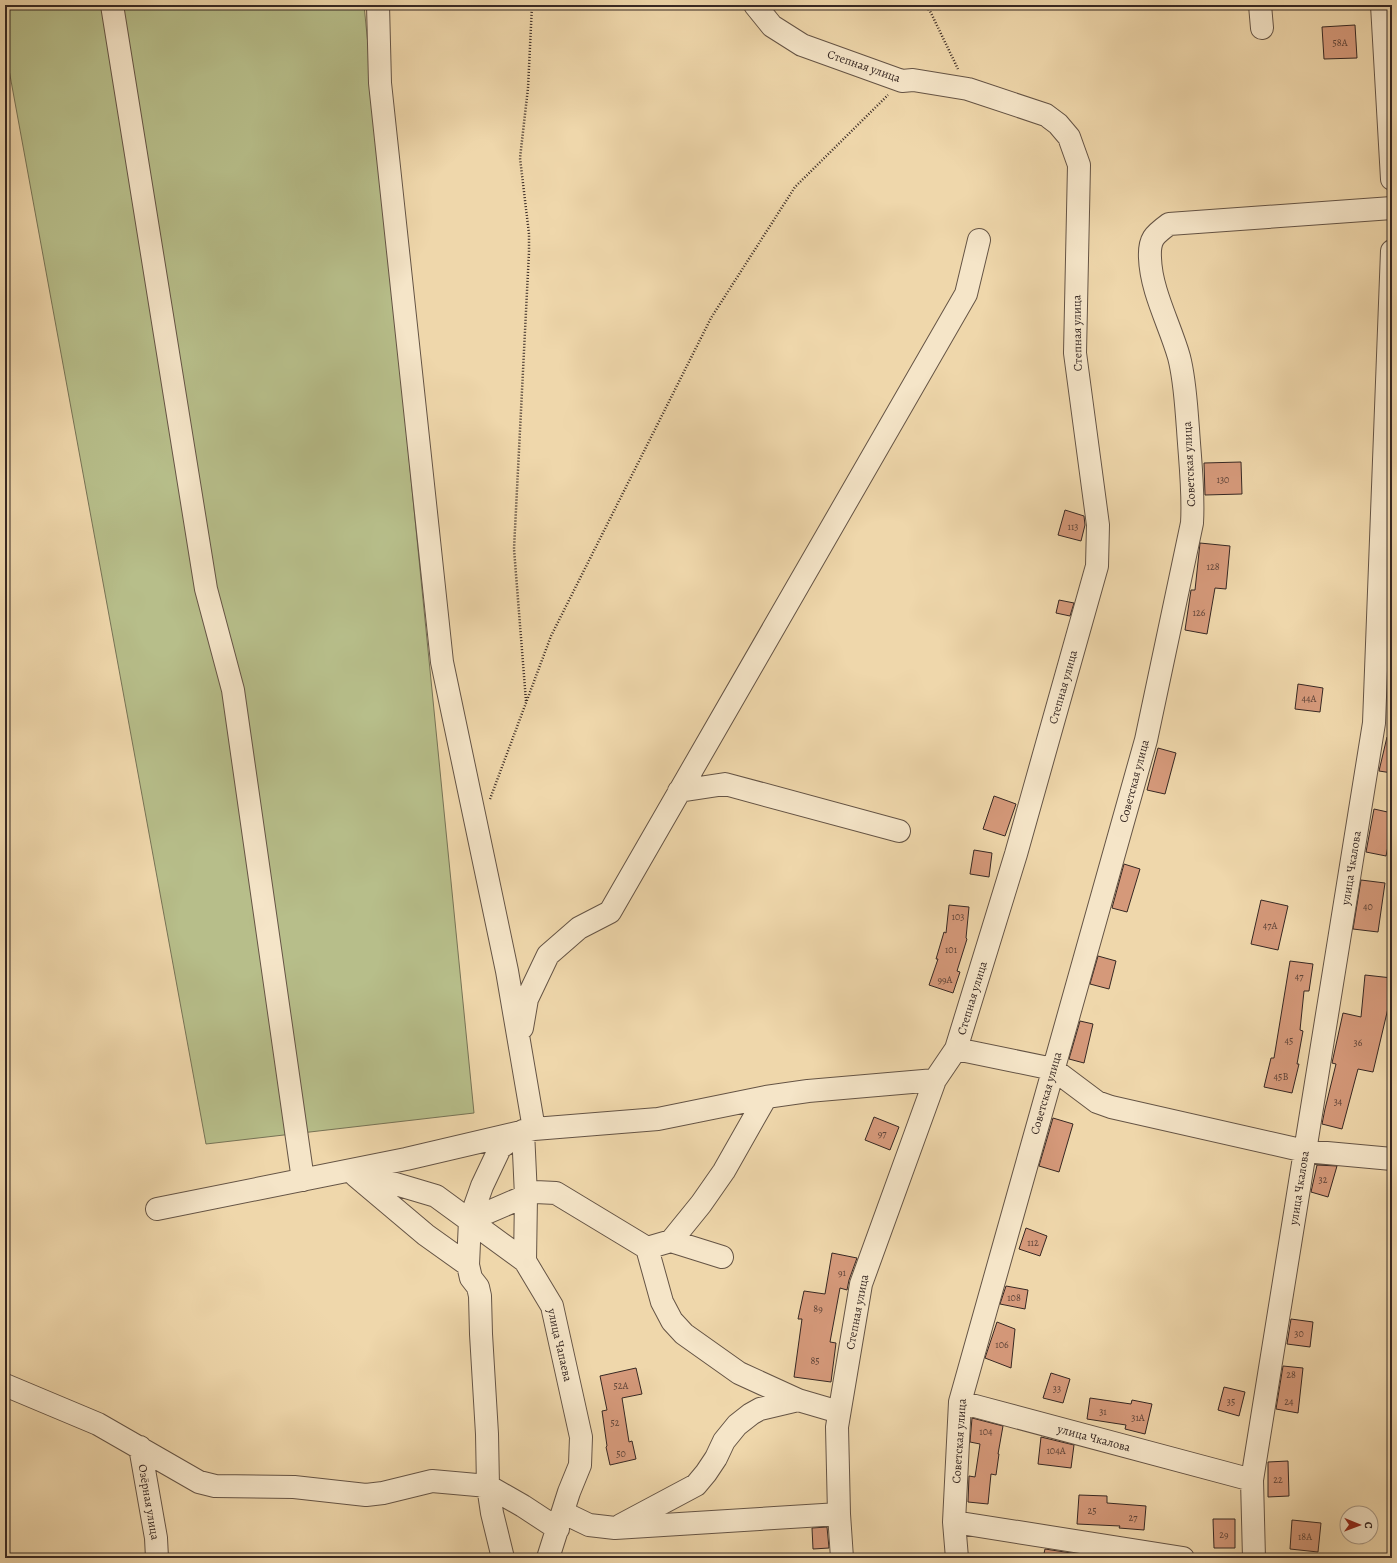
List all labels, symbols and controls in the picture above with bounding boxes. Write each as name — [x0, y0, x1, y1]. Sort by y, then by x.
house number: 58А — [1333, 36, 1348, 49]
street label: Степная улица — [825, 46, 903, 86]
street label: Степная улица — [1068, 294, 1086, 371]
street label: Советская улица — [1179, 420, 1199, 507]
house number: 130 — [1217, 473, 1229, 486]
house number: 113 — [1068, 520, 1079, 533]
house number: 128 — [1206, 560, 1220, 573]
house number: 126 — [1193, 606, 1206, 619]
street label: Степная улица — [1045, 648, 1081, 726]
house number: 44А — [1302, 692, 1317, 705]
street label: Советская улица — [1115, 737, 1153, 824]
street label: улица Чкалова — [1337, 829, 1365, 907]
house number: 40 — [1363, 900, 1373, 913]
house number: 103 — [952, 910, 964, 923]
house number: 47А — [1263, 919, 1277, 932]
house number: 101 — [945, 943, 958, 956]
street label: Степная улица — [953, 959, 991, 1037]
house number: 47 — [1295, 970, 1304, 983]
house number: 99А — [938, 973, 953, 986]
house number: 45 — [1285, 1034, 1293, 1047]
house number: 36 — [1354, 1036, 1363, 1049]
street label: Советская улица — [1027, 1049, 1066, 1136]
house number: 45В — [1274, 1070, 1288, 1083]
house number: 34 — [1334, 1095, 1343, 1108]
house number: 97 — [878, 1127, 887, 1140]
street label: улица Чкалова — [1285, 1149, 1313, 1227]
house number: 32 — [1319, 1173, 1328, 1186]
house number: 112 — [1027, 1236, 1039, 1249]
house number: 91 — [838, 1266, 847, 1279]
street label: Степная улица — [842, 1272, 872, 1351]
house number: 108 — [1007, 1291, 1021, 1304]
house number: 89 — [813, 1302, 823, 1315]
street label: улица Чапаева — [544, 1306, 576, 1384]
house number: 30 — [1294, 1327, 1304, 1340]
house number: 106 — [995, 1338, 1009, 1351]
house number: 85 — [810, 1354, 820, 1367]
house number: 28 — [1286, 1368, 1296, 1381]
house number: 52А — [614, 1379, 629, 1392]
house number: 33 — [1053, 1382, 1061, 1395]
house number: 35 — [1227, 1395, 1235, 1408]
house number: 24 — [1284, 1395, 1294, 1408]
street label: Советская улица — [948, 1397, 970, 1484]
house number: 31 — [1099, 1405, 1107, 1418]
house number: 31А — [1131, 1411, 1145, 1424]
house number: 52 — [610, 1416, 620, 1429]
street label: улица Чкалова — [1055, 1420, 1133, 1456]
house number: 104 — [979, 1425, 993, 1438]
house number: 104А — [1046, 1444, 1066, 1457]
house number: 50 — [616, 1447, 626, 1460]
street label: Озёрная улица — [134, 1463, 164, 1542]
house number: 22 — [1273, 1473, 1283, 1486]
house number: 25 — [1087, 1504, 1097, 1517]
north arrow — [1339, 1505, 1379, 1545]
house number: 27 — [1129, 1511, 1138, 1524]
text: С — [1361, 1522, 1376, 1529]
house number: 29 — [1219, 1528, 1229, 1541]
house number: 18А — [1298, 1530, 1312, 1543]

